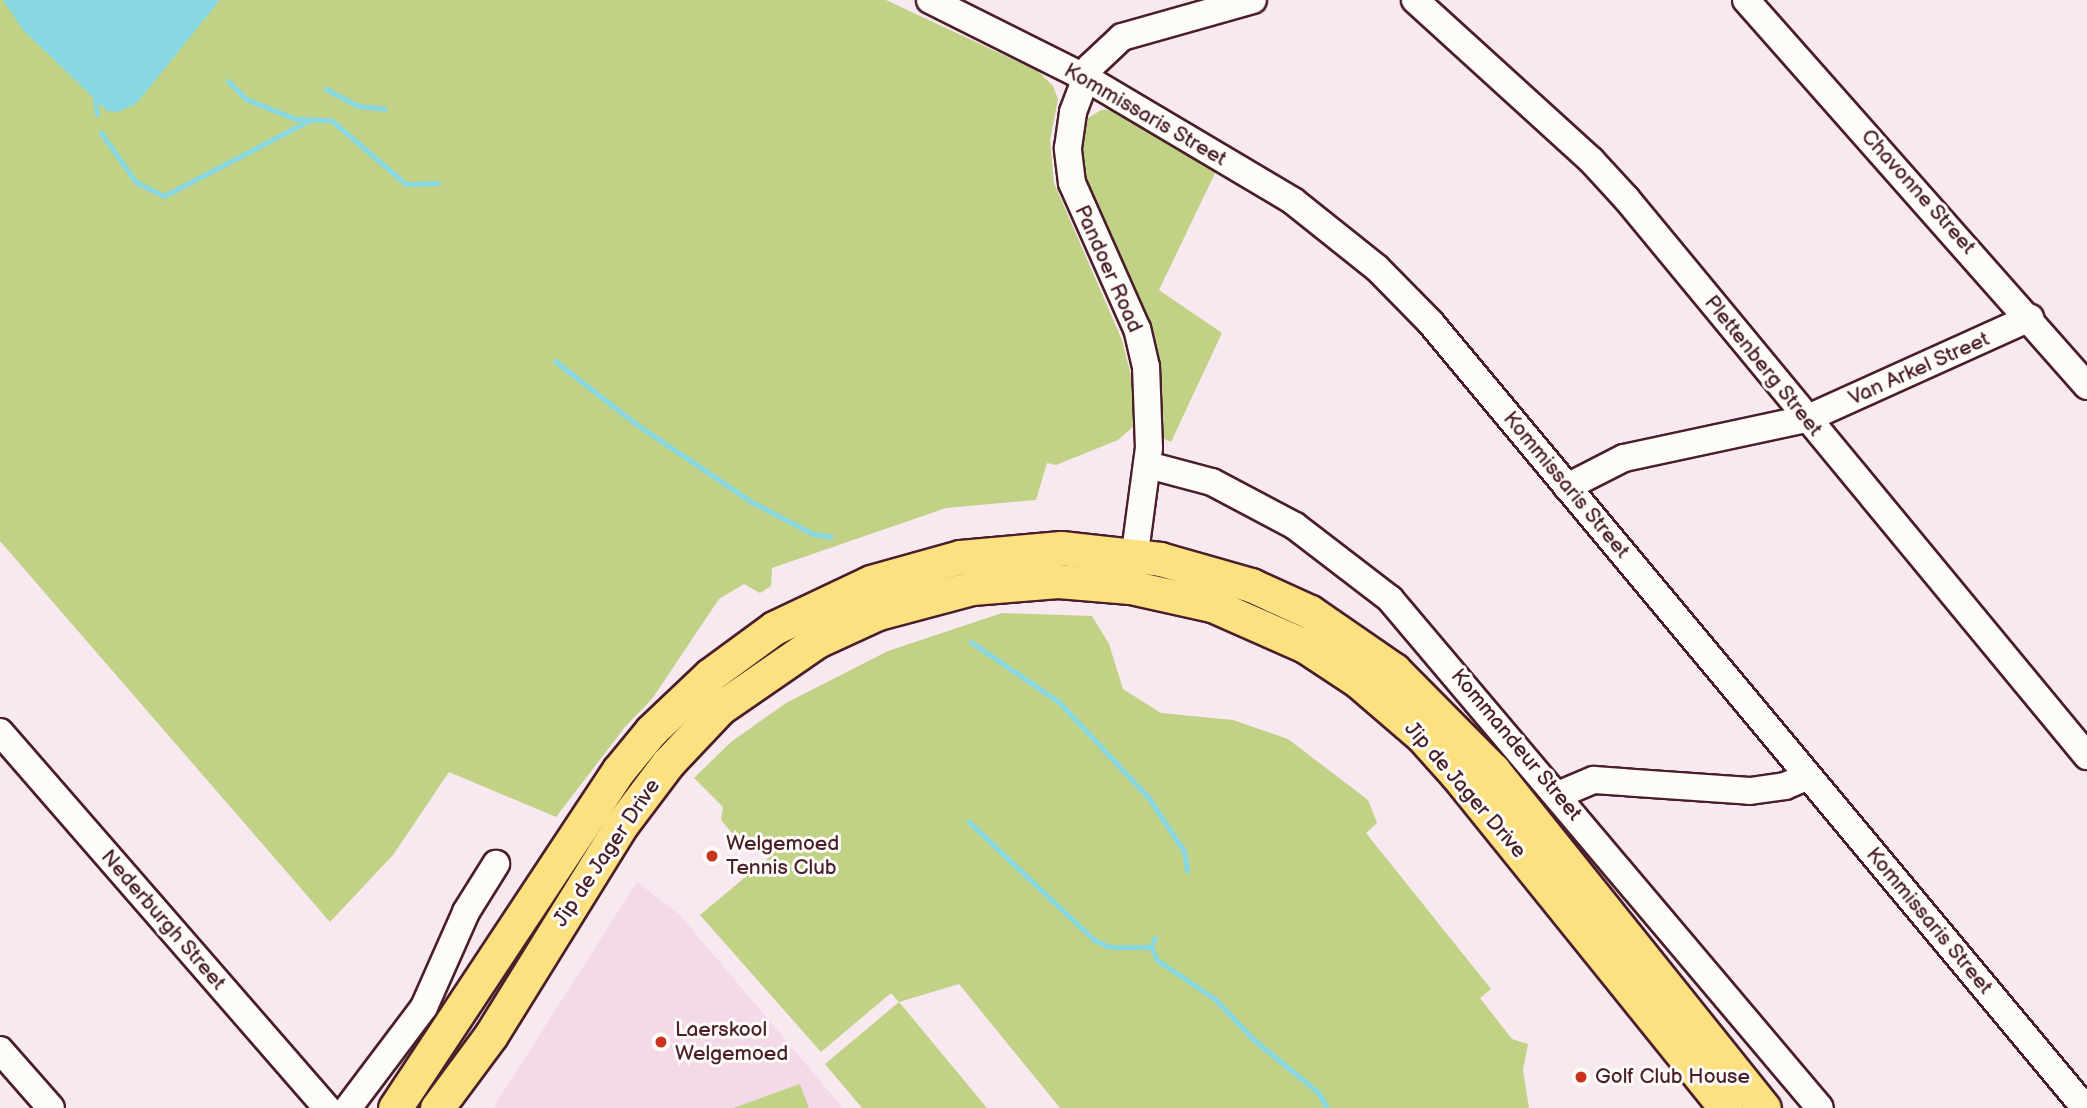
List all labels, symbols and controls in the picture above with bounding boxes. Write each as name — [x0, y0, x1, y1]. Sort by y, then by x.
street label: Kommissaris Street — [1059, 58, 1231, 172]
street label: Chavonne Street — [1855, 124, 1981, 260]
street label: Pandoer Road — [1069, 202, 1147, 336]
street label: Plettenberg Street — [1699, 291, 1827, 441]
street label: Van Arkel Street — [1845, 327, 1993, 411]
street label: Kommissaris Street — [1497, 407, 1635, 563]
street label: Kommandeur Street — [1445, 664, 1587, 826]
street label: Jip de Jager Drive — [1398, 716, 1532, 864]
street label: Jip de Jager Drive — [548, 774, 666, 932]
place label: Welgemoed Tennis Club — [726, 831, 839, 881]
street label: Kommissaris Street — [1860, 843, 1998, 999]
street label: Nederburgh Street — [95, 845, 231, 995]
marker: Welgemoed Tennis Club — [704, 848, 720, 864]
place label: Laerskool Welgemoed — [675, 1017, 788, 1067]
marker: Laerskool Welgemoed — [653, 1034, 669, 1050]
place label: Golf Club House — [1595, 1064, 1750, 1090]
marker: Golf Club House — [1573, 1069, 1589, 1085]

